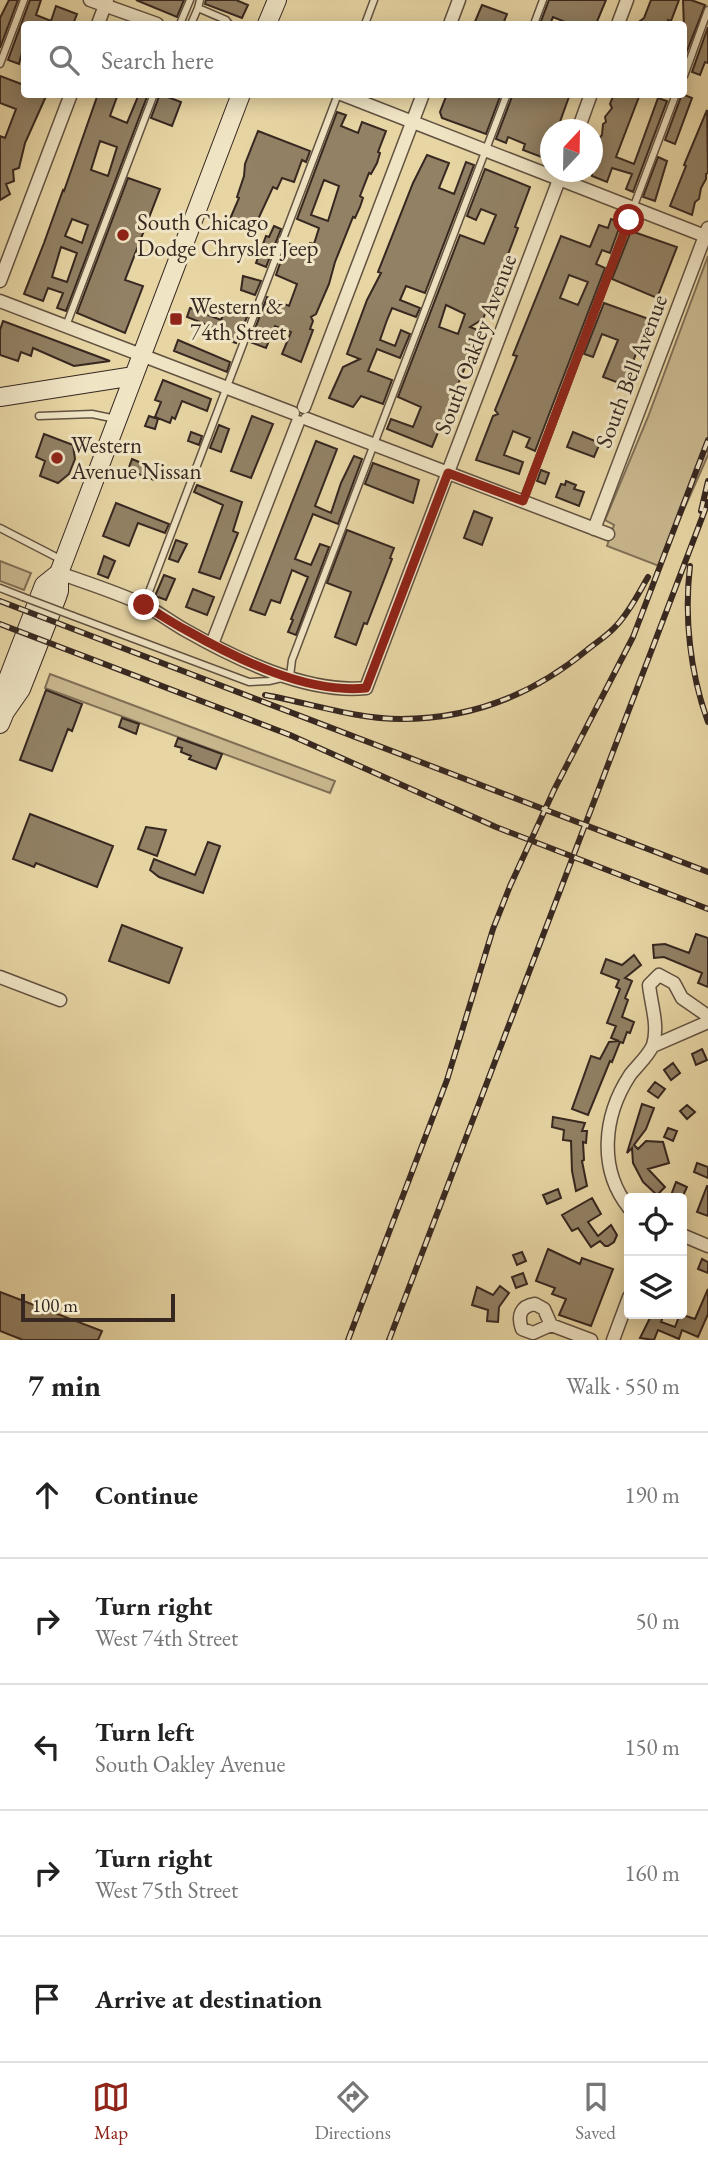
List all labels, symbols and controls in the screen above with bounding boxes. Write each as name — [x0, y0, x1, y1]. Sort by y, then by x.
search box — [21, 21, 687, 98]
icon: search — [45, 41, 83, 79]
text: Search here — [101, 43, 214, 77]
north arrow — [540, 119, 603, 182]
route start — [613, 204, 644, 235]
place label: South Chicago Dodge Chrysler Jeep — [137, 207, 319, 263]
marker: South Chicago Dodge Chrysler Jeep — [115, 227, 131, 243]
street label: South Oakley Avenue — [427, 250, 523, 438]
street label: South Bell Avenue — [588, 290, 674, 452]
place label: Western & 74th Street — [190, 291, 287, 347]
marker: Western & 74th Street — [168, 311, 184, 327]
place label: Western Avenue Nissan — [70, 430, 202, 486]
marker: Western Avenue Nissan — [49, 450, 65, 466]
route end — [128, 589, 159, 620]
map controls — [624, 1193, 687, 1319]
button: locate — [624, 1193, 687, 1256]
button: layers — [624, 1256, 687, 1319]
scale bar — [21, 1291, 175, 1323]
text: 100 m — [32, 1293, 78, 1318]
text: 7 min — [28, 1366, 101, 1405]
text: Walk · 550 m — [566, 1371, 680, 1401]
icon: ahead — [28, 1476, 66, 1514]
text: Continue — [95, 1478, 198, 1512]
text: 190 m — [624, 1480, 680, 1510]
text: Turn right — [95, 1589, 213, 1623]
icon: right — [28, 1602, 66, 1640]
text: 50 m — [635, 1606, 680, 1636]
text: West 74th Street — [95, 1623, 238, 1653]
text: Turn left — [95, 1715, 194, 1749]
icon: left — [28, 1728, 66, 1766]
text: 150 m — [624, 1732, 680, 1762]
text: South Oakley Avenue — [95, 1749, 286, 1779]
text: Turn right — [95, 1841, 213, 1875]
icon: right — [28, 1854, 66, 1892]
text: 160 m — [624, 1858, 680, 1888]
text: West 75th Street — [95, 1875, 238, 1905]
icon: arrive — [28, 1980, 66, 2018]
text: Arrive at destination — [95, 1982, 322, 2016]
tab: Map — [92, 2078, 130, 2145]
tab: Directions — [314, 2078, 391, 2145]
tab: Saved — [575, 2078, 616, 2145]

